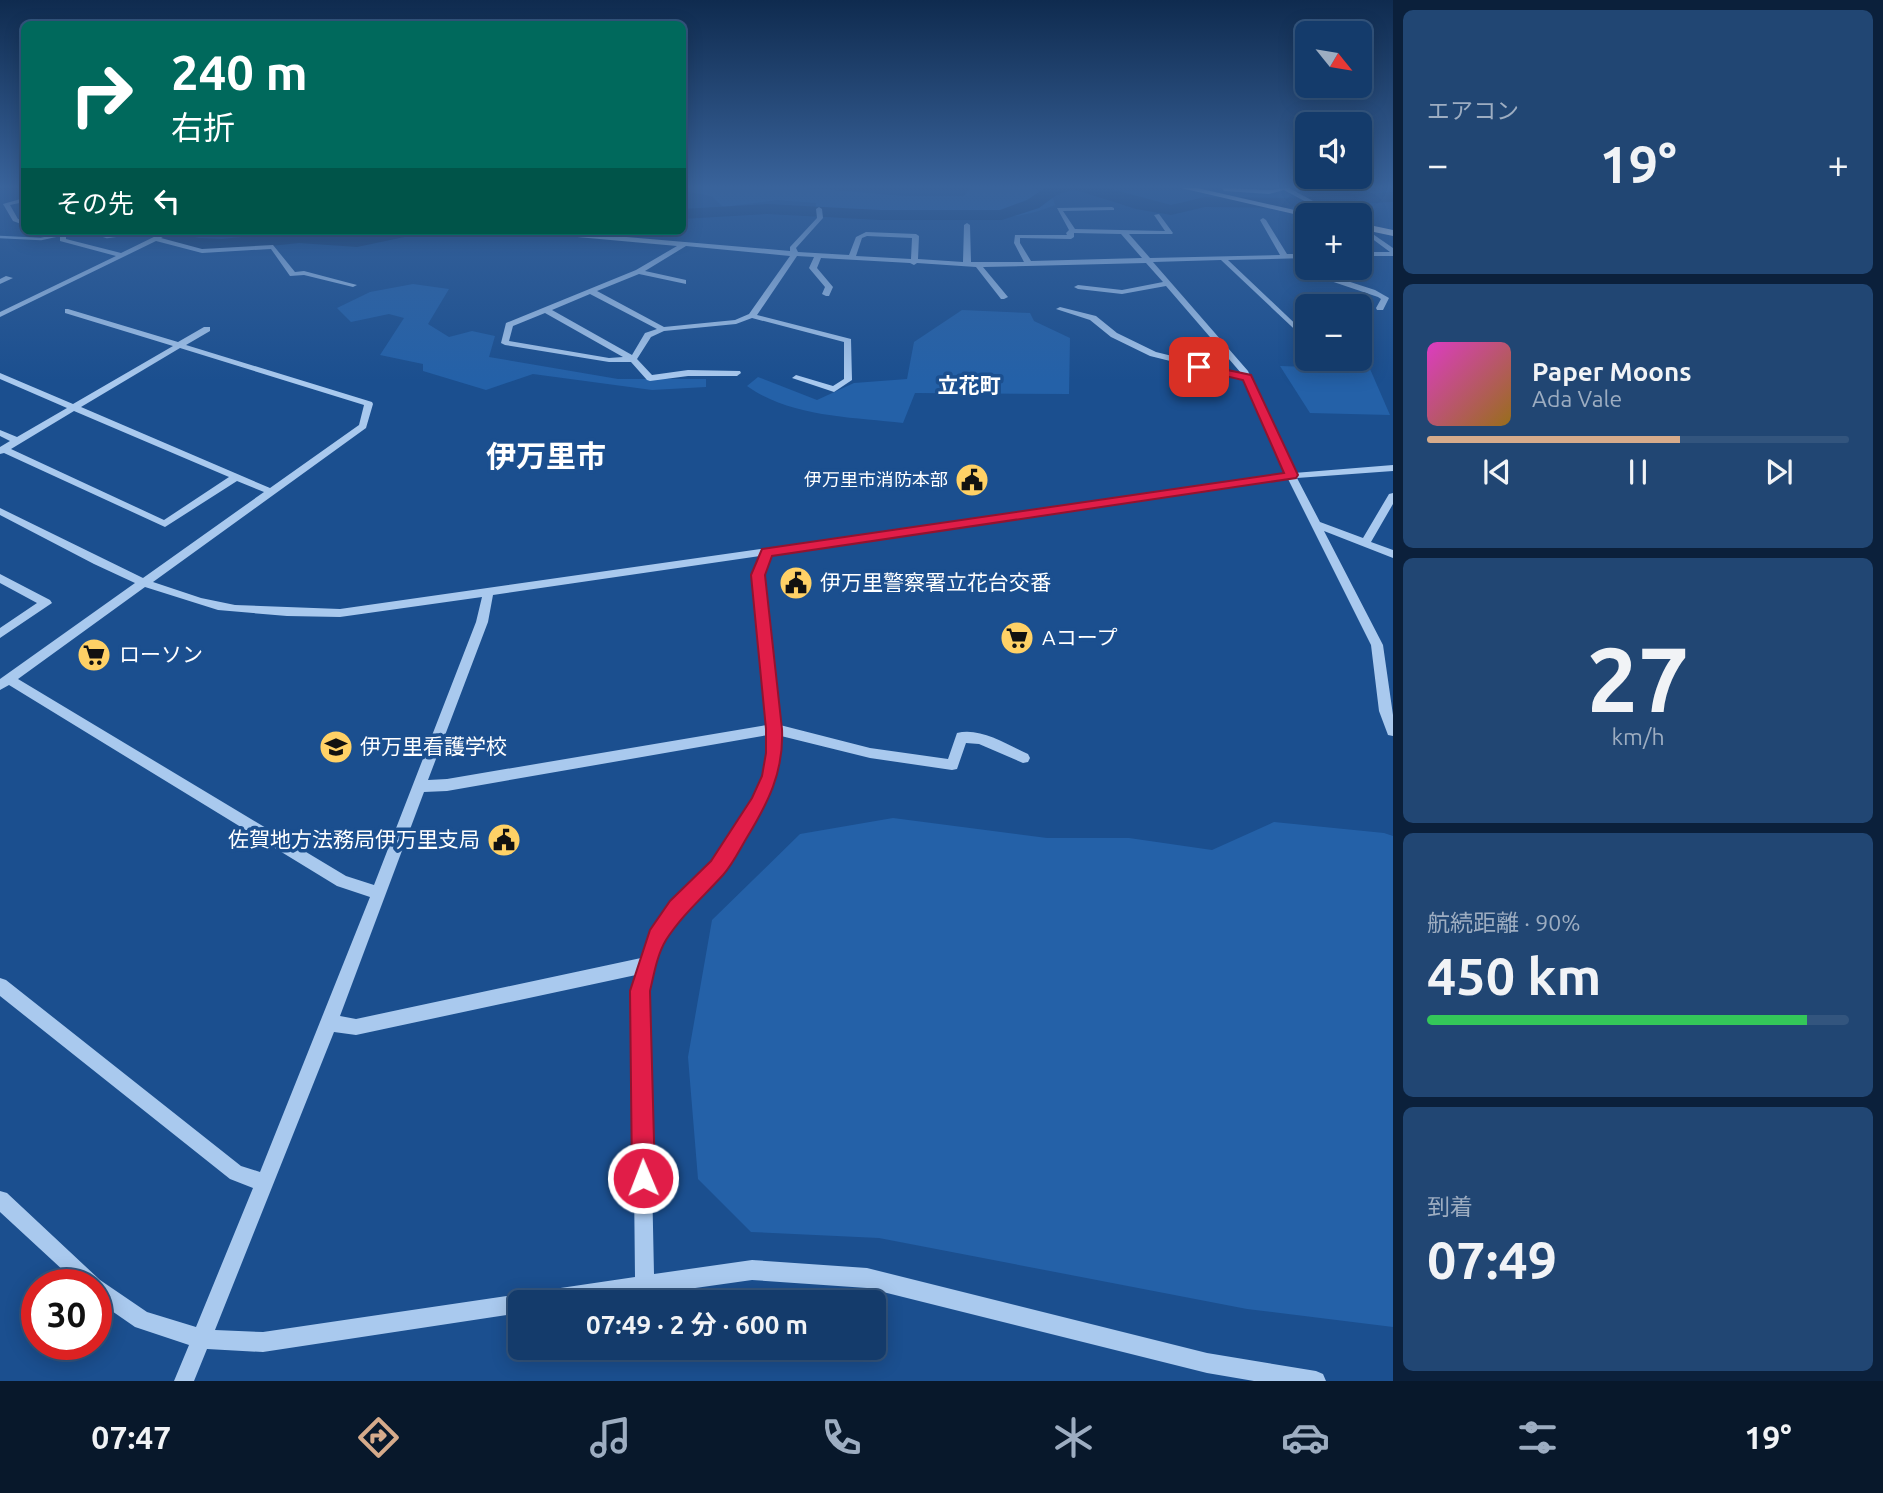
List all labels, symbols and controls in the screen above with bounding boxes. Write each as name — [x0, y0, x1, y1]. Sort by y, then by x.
north arrow — [1295, 21, 1372, 98]
map controls — [1295, 21, 1372, 371]
text: 240 m — [171, 44, 308, 99]
icon: right — [56, 49, 147, 140]
text: エアコン — [1427, 98, 1519, 123]
text: 右折 — [171, 109, 235, 145]
button: sound — [1295, 112, 1372, 189]
text: 19° — [1599, 135, 1677, 193]
text: − — [1427, 143, 1448, 185]
text: + — [1828, 143, 1849, 185]
icon: left — [148, 182, 186, 220]
text: その先 — [56, 189, 134, 218]
button: + — [1295, 203, 1372, 280]
button: − — [1295, 294, 1372, 371]
pin — [1169, 337, 1229, 397]
icon: arrive — [1180, 348, 1218, 386]
text: Paper Moons — [1532, 357, 1691, 386]
district label: 立花町 — [938, 373, 1001, 397]
text: Ada Vale — [1532, 386, 1622, 411]
district label: 伊万里市 — [486, 439, 606, 473]
icon: previous — [1478, 453, 1516, 491]
icon: pause — [1619, 453, 1657, 491]
icon: next — [1760, 453, 1798, 491]
public building icon: 伊万里市消防本部 — [953, 461, 991, 499]
place label: 伊万里市消防本部 — [804, 469, 948, 489]
public building icon: 伊万里警察署立花台交番 — [777, 564, 815, 602]
place label: 伊万里警察署立花台交番 — [820, 570, 1051, 594]
supermarket icon: Aコープ — [998, 619, 1036, 657]
place label: Aコープ — [1042, 625, 1117, 649]
text: 27 — [1587, 627, 1689, 729]
supermarket icon: ローソン — [75, 636, 113, 674]
place label: ローソン — [119, 642, 203, 666]
text: km/h — [1611, 724, 1665, 749]
school or university icon: 伊万里看護学校 — [317, 728, 355, 766]
place label: 伊万里看護学校 — [360, 734, 507, 758]
public building icon: 佐賀地方法務局伊万里支局 — [485, 821, 523, 859]
place label: 佐賀地方法務局伊万里支局 — [228, 827, 480, 851]
text: 航続距離 · 90% — [1427, 910, 1580, 935]
text: 450 km — [1427, 947, 1601, 1005]
position arrow — [606, 1141, 680, 1215]
text: 到着 — [1427, 1194, 1473, 1219]
text: 07:49 — [1427, 1231, 1557, 1289]
speed limit sign: 30 — [21, 1269, 112, 1360]
text: 07:49 · 2 分 · 600 m — [586, 1310, 808, 1339]
icon: directions — [354, 1413, 403, 1462]
icon: music — [586, 1413, 635, 1462]
icon: phone — [817, 1413, 866, 1462]
icon: climate — [1049, 1413, 1098, 1462]
icon: car — [1281, 1413, 1330, 1462]
icon: filters — [1513, 1413, 1562, 1462]
text: 07:47 — [91, 1419, 171, 1455]
text: 19° — [1744, 1419, 1792, 1455]

